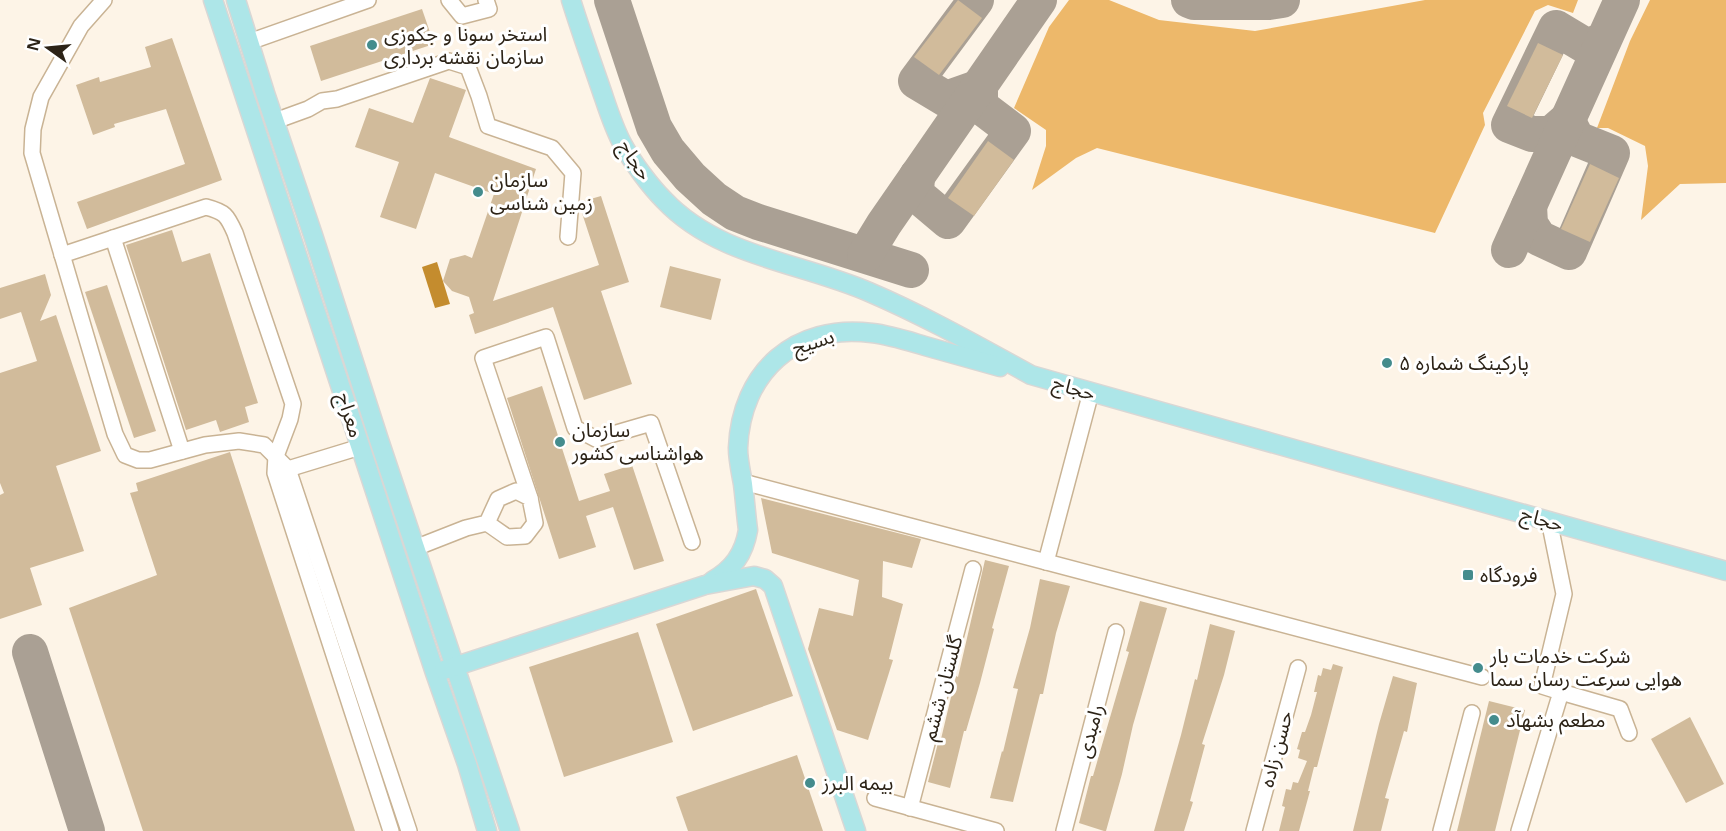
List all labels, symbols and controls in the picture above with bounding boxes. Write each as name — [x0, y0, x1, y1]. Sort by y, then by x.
place label: استخر سونا و جکوزی سازمان نقشه برداری — [384, 14, 547, 79]
north arrow — [18, 18, 78, 78]
text: N — [16, 34, 53, 55]
marker: استخر سونا و جکوزی سازمان نقشه برداری — [365, 38, 379, 52]
street label: حجاج — [605, 131, 664, 190]
place label: سازمان زمین شناسی — [490, 160, 593, 225]
marker: سازمان زمین شناسی — [471, 185, 485, 199]
street label: بسیج — [786, 316, 840, 370]
place label: پارکینگ شماره ۵ — [1399, 343, 1529, 385]
marker: پارکینگ شماره ۵ — [1380, 356, 1394, 370]
street label: حجاج — [1047, 363, 1100, 415]
street label: معراج — [322, 387, 376, 444]
place label: سازمان هواشناسی کشور — [571, 410, 704, 475]
marker: سازمان هواشناسی کشور — [553, 435, 567, 449]
street label: حجاج — [1515, 494, 1568, 546]
place label: فرودگاه — [1480, 555, 1538, 597]
marker: فرودگاه — [1461, 568, 1475, 582]
street label: گلستان ششم — [909, 630, 977, 746]
place label: شرکت خدمات بار هوایی سرعت رسان سما — [1489, 636, 1682, 701]
marker: شرکت خدمات بار هوایی سرعت رسان سما — [1471, 661, 1485, 675]
street label: رامبدی — [1064, 699, 1118, 763]
place label: مطعم بشهآد — [1506, 700, 1605, 742]
street label: حسن زاده — [1247, 706, 1307, 792]
marker: مطعم بشهآد — [1487, 713, 1501, 727]
place label: بیمه البرز — [821, 763, 893, 805]
marker: بیمه البرز — [803, 776, 817, 790]

